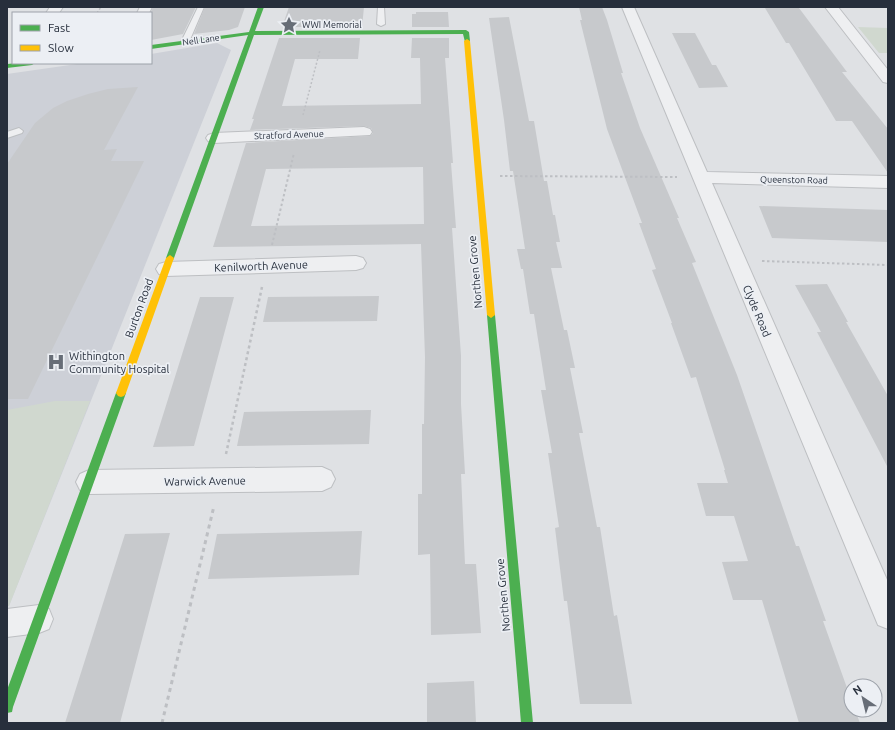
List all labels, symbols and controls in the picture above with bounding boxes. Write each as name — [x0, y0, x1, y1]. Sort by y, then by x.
legend — [12, 12, 152, 64]
place icon: WWI Memorial — [279, 15, 299, 35]
place label: WWI Memorial — [302, 20, 362, 30]
text: Fast — [48, 21, 70, 34]
street label: Nell Lane — [182, 32, 220, 48]
text: Slow — [48, 41, 74, 54]
street label: Stratford Avenue — [254, 129, 324, 141]
street label: Queenston Road — [760, 174, 828, 186]
street label: Northen Grove — [466, 235, 484, 309]
street label: Kenilworth Avenue — [214, 258, 308, 274]
street label: Burton Road — [123, 277, 155, 339]
street label: Clyde Road — [741, 283, 773, 339]
place label: Withington Community Hospital — [69, 350, 169, 375]
hospital icon: Withington Community Hospital — [46, 352, 66, 372]
street label: Warwick Avenue — [164, 474, 246, 488]
street label: Northen Grove — [494, 558, 512, 632]
north arrow — [843, 678, 883, 718]
text: N — [850, 683, 864, 697]

